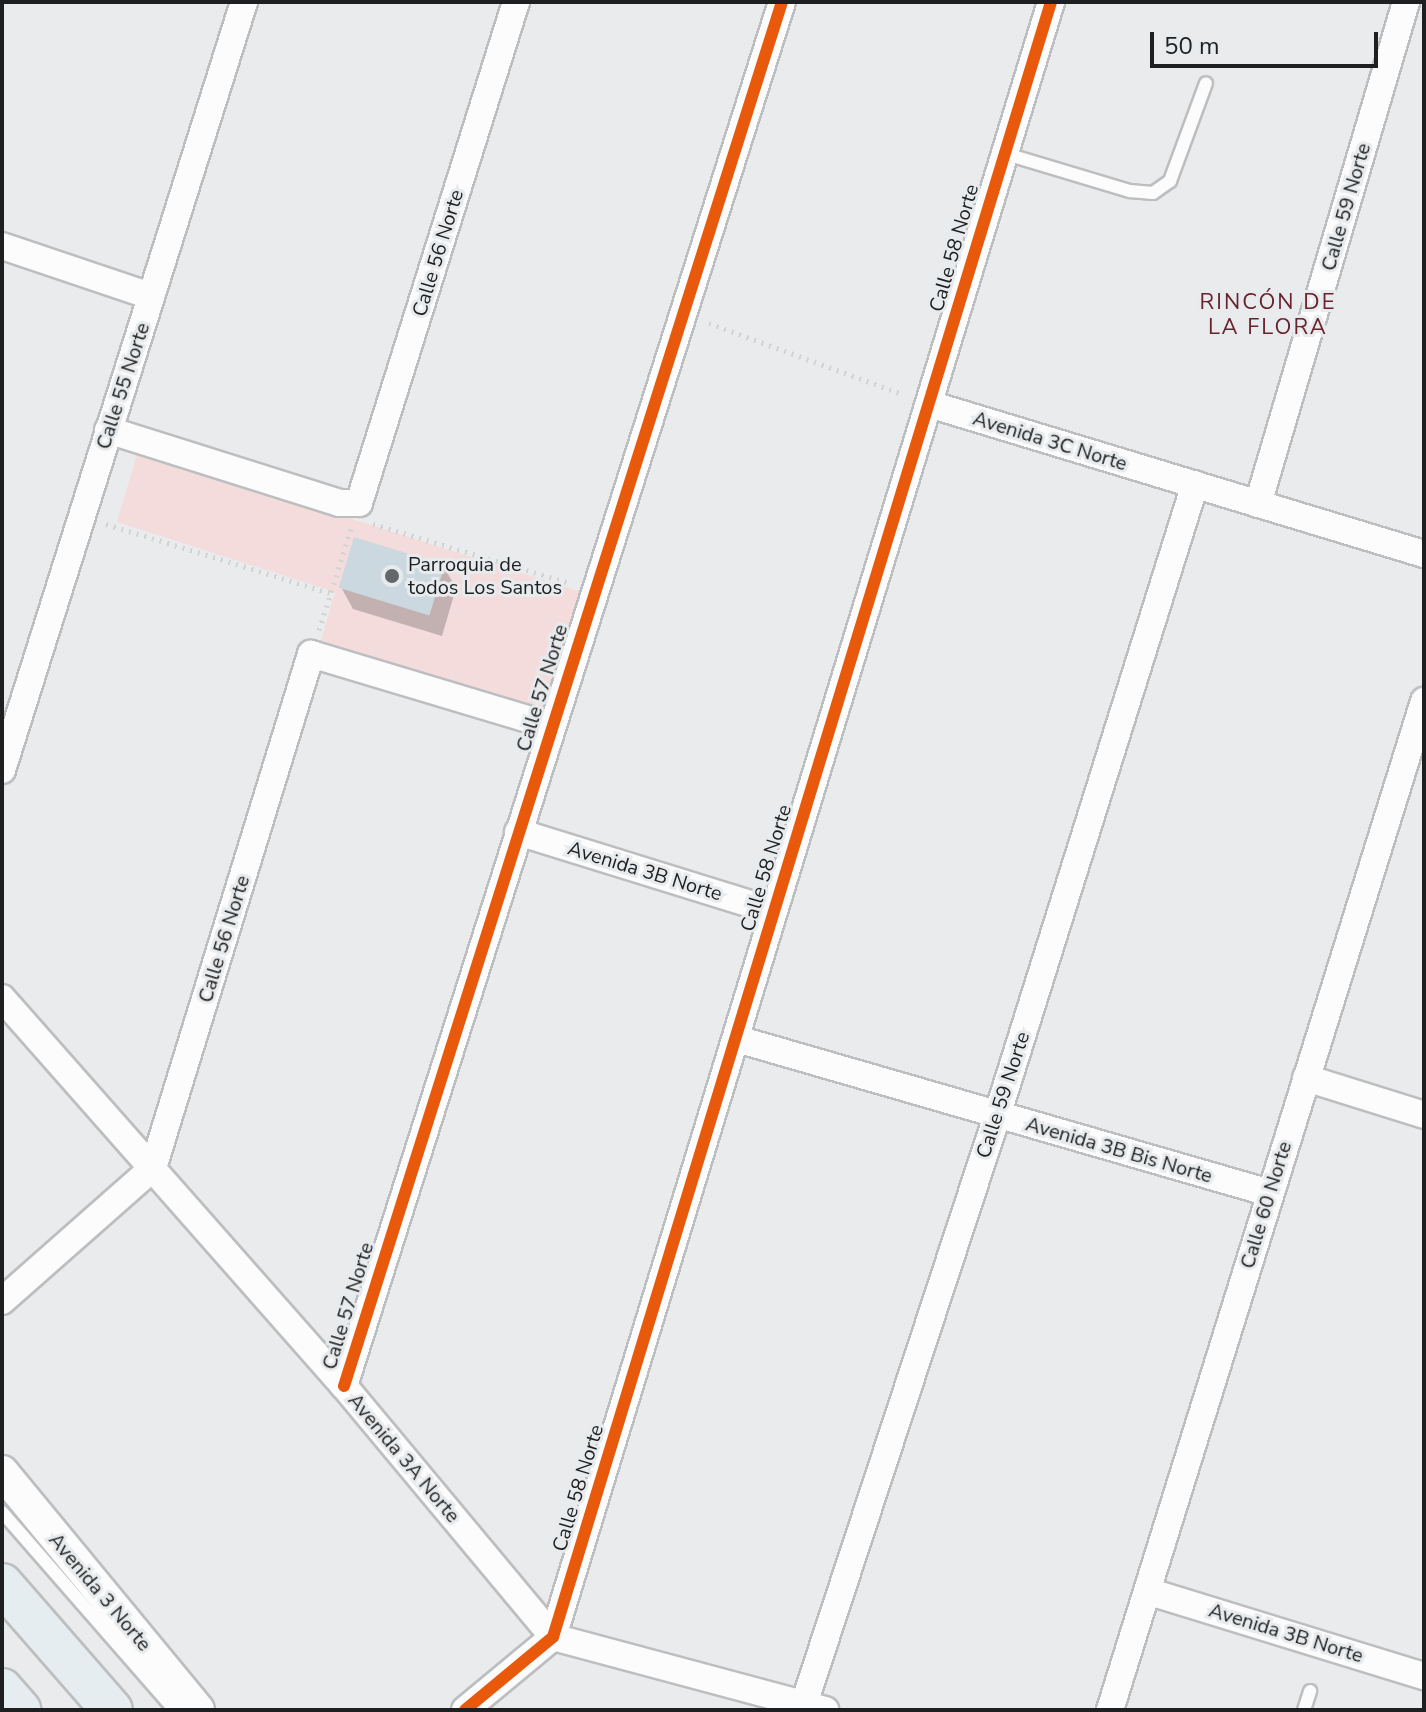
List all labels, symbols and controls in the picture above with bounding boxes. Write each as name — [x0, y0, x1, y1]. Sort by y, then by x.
scale bar — [1154, 16, 1382, 66]
text: 50 m — [1164, 30, 1220, 62]
street label: Calle 59 Norte — [1316, 140, 1376, 274]
street label: Calle 58 Norte — [924, 181, 984, 315]
street label: Calle 56 Norte — [407, 187, 469, 319]
district label: RINCÓN DE LA FLORA — [1200, 289, 1336, 340]
street label: Calle 55 Norte — [91, 320, 155, 452]
street label: Avenida 3C Norte — [970, 406, 1130, 476]
place label: Parroquia de todos Los Santos — [408, 552, 562, 599]
marker: Parroquia de todos Los Santos — [383, 567, 401, 585]
street label: Calle 57 Norte — [511, 622, 573, 754]
street label: Calle 58 Norte — [735, 802, 797, 934]
street label: Avenida 3B Norte — [565, 836, 725, 906]
street label: Calle 56 Norte — [193, 873, 255, 1005]
street label: Calle 59 Norte — [971, 1029, 1035, 1161]
street label: Avenida 3B Bis Norte — [1023, 1112, 1215, 1188]
street label: Calle 60 Norte — [1235, 1139, 1297, 1271]
street label: Calle 57 Norte — [317, 1240, 379, 1372]
street label: Avenida 3A Norte — [343, 1389, 465, 1527]
street label: Calle 58 Norte — [547, 1422, 609, 1554]
street label: Avenida 3 Norte — [44, 1528, 156, 1656]
street label: Avenida 3B Norte — [1206, 1598, 1366, 1668]

